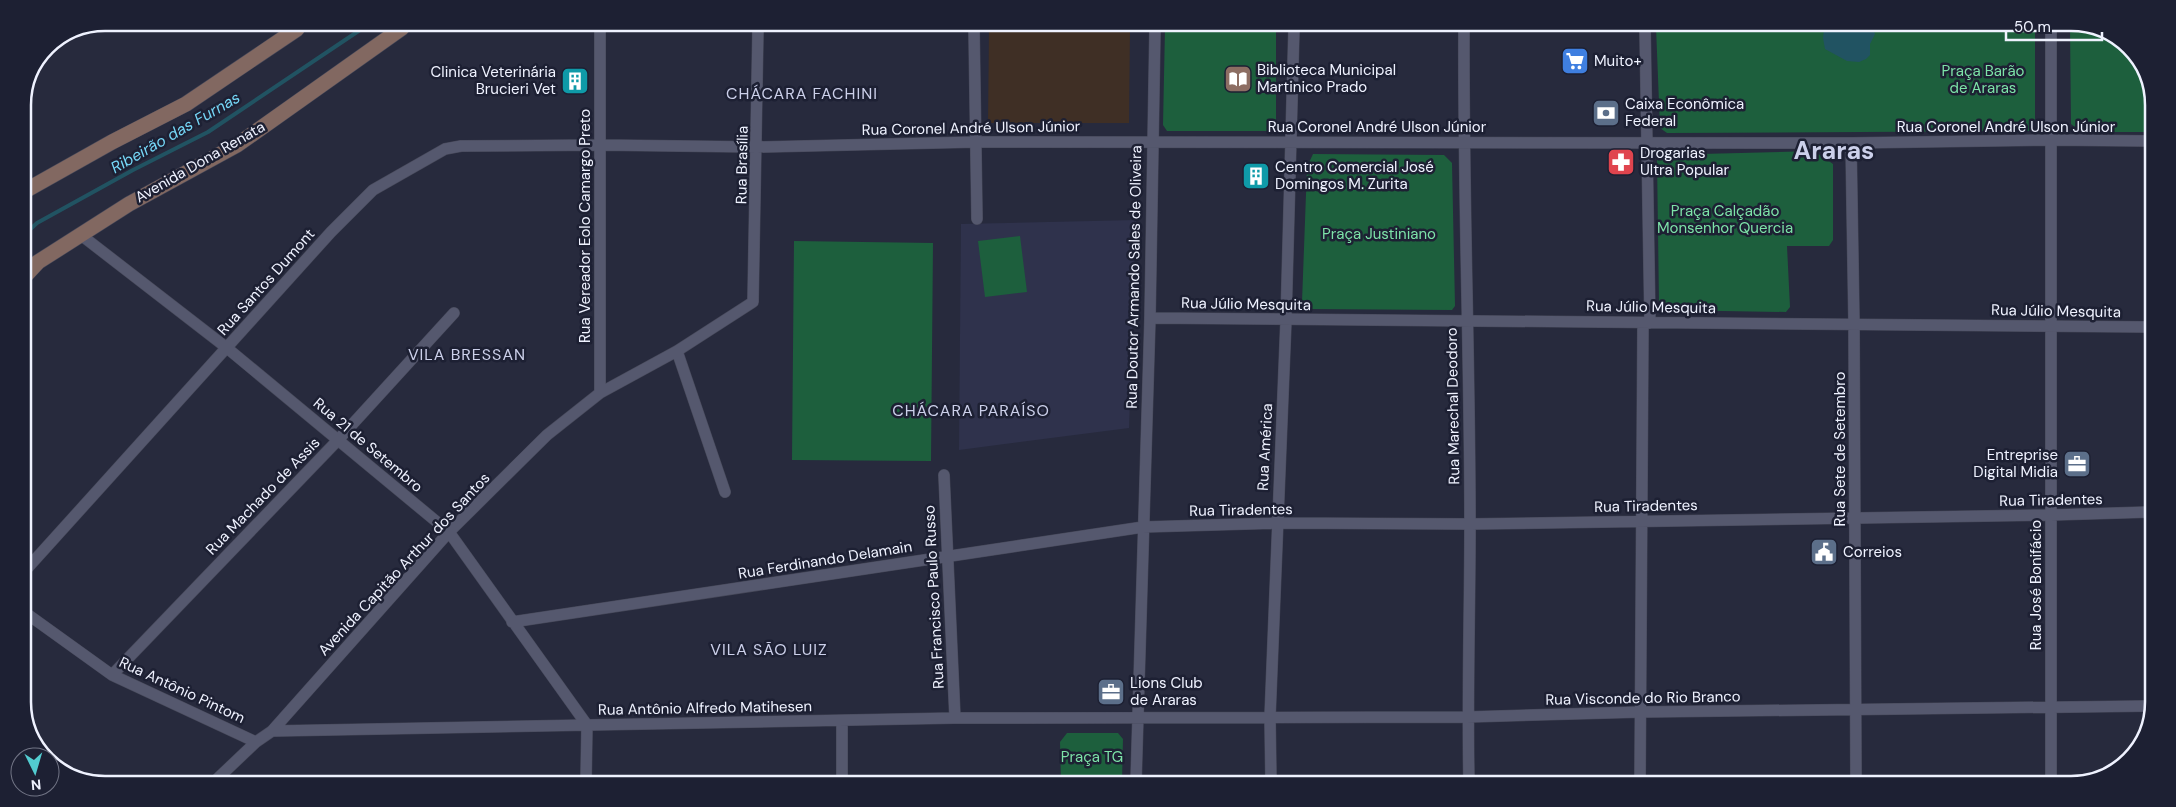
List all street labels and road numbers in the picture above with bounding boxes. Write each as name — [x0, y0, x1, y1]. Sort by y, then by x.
street label: Rua Vereador Eolo Camargo Preto — [575, 109, 595, 343]
street label: Rua Coronel André Ulson Júnior — [862, 116, 1081, 140]
street label: Avenida Dona Renata — [132, 117, 268, 207]
street label: Rua Coronel André Ulson Júnior — [1268, 117, 1487, 137]
street label: Rua Coronel André Ulson Júnior — [1897, 117, 2116, 137]
street label: Rua Brasília — [731, 126, 753, 204]
street label: Rua Doutor Armando Sales de Oliveira — [1122, 145, 1146, 409]
street label: Rua Santos Dumont — [213, 224, 319, 340]
street label: Rua Júlio Mesquita — [1181, 293, 1311, 315]
street label: Rua Júlio Mesquita — [1586, 296, 1716, 318]
street label: Rua Júlio Mesquita — [1991, 300, 2121, 322]
street label: Rua Marechal Deodoro — [1442, 327, 1464, 485]
street label: Rua Sete de Setembro — [1830, 372, 1850, 526]
street label: Rua 21 de Setembro — [309, 393, 427, 497]
street label: Rua América — [1253, 403, 1277, 491]
street label: Rua Machado de Assis — [202, 433, 324, 559]
street label: Avenida Capitão Arthur dos Santos — [314, 468, 494, 660]
street label: Rua Tiradentes — [1999, 489, 2103, 511]
street label: Rua Tiradentes — [1594, 495, 1698, 517]
street label: Rua Tiradentes — [1189, 499, 1293, 521]
street label: Rua Francisco Paulo Russo — [919, 505, 949, 689]
street label: Rua José Bonifácio — [2026, 520, 2046, 650]
street label: Rua Ferdinando Delamain — [737, 536, 913, 584]
street label: Rua Antônio Pintom — [116, 652, 248, 728]
street label: Rua Visconde do Rio Branco — [1545, 686, 1741, 710]
street label: Rua Antônio Alfredo Matihesen — [598, 696, 812, 720]

